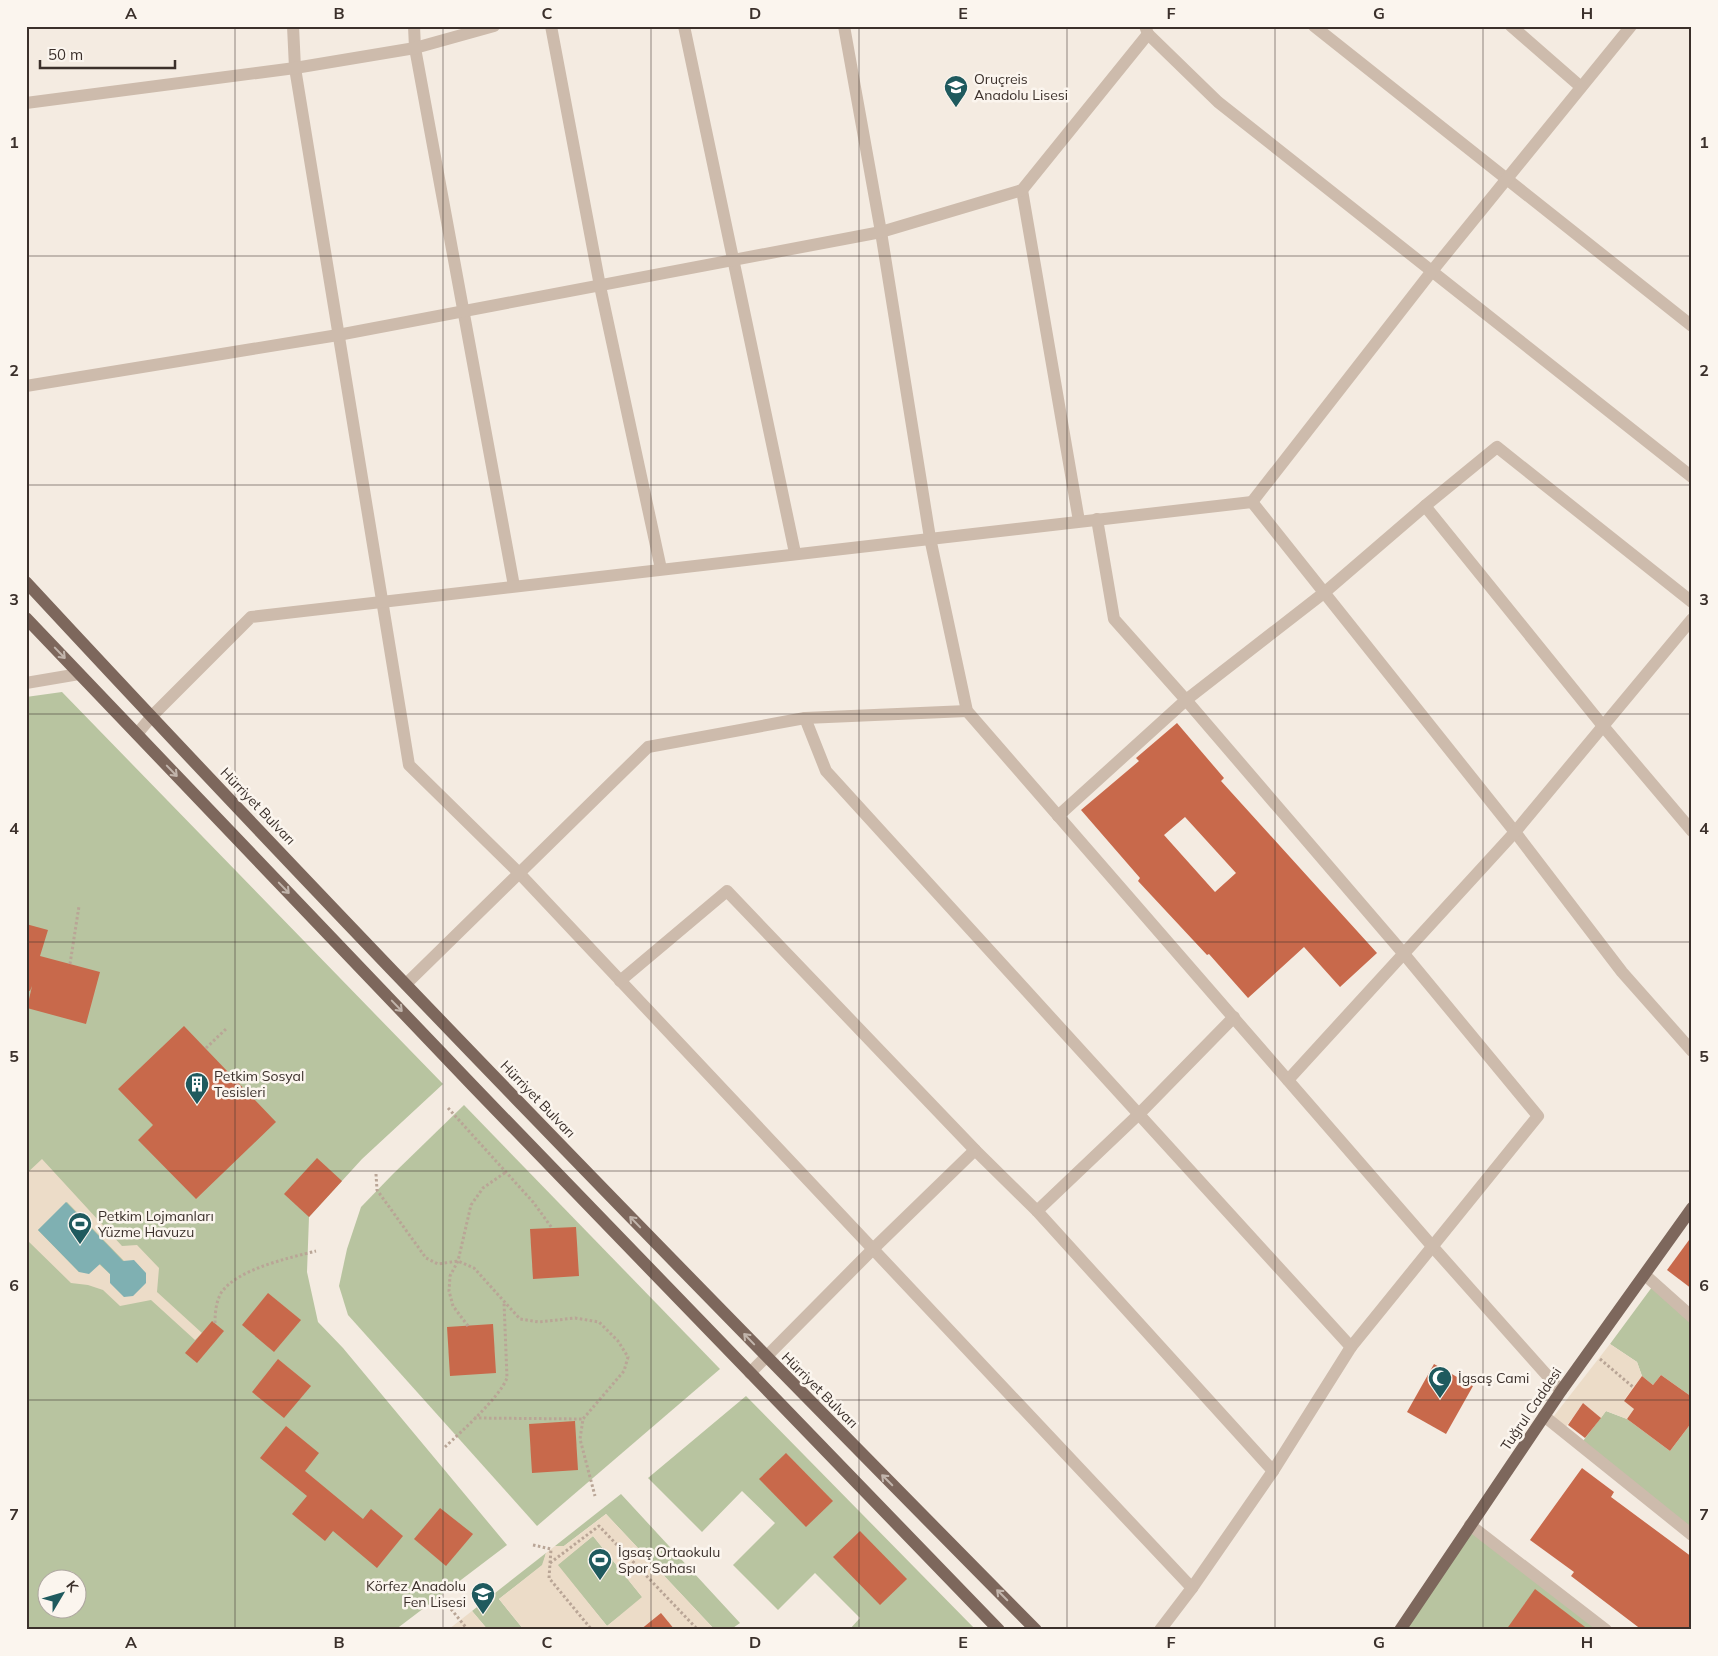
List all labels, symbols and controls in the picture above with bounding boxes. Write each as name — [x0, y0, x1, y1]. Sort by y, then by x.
text: A — [125, 3, 137, 23]
text: B — [333, 3, 345, 23]
text: C — [542, 3, 553, 23]
text: D — [749, 3, 761, 23]
text: E — [958, 3, 968, 23]
text: F — [1166, 3, 1176, 23]
text: G — [1373, 3, 1385, 23]
text: H — [1581, 3, 1593, 23]
scale bar — [40, 38, 175, 70]
text: 50 m — [48, 45, 83, 64]
place label: Oruçreis Anadolu Lisesi — [974, 70, 1068, 104]
school or university icon: Oruçreis Anadolu Lisesi — [943, 74, 969, 108]
text: 1 — [9, 132, 19, 152]
text: 1 — [1699, 132, 1709, 152]
text: 2 — [9, 360, 19, 380]
text: 2 — [1699, 360, 1709, 380]
text: 3 — [9, 589, 19, 609]
text: 3 — [1699, 589, 1709, 609]
one-way arrow — [54, 647, 66, 660]
street label: Hürriyet Bulvarı — [216, 763, 300, 849]
one-way arrow — [166, 764, 178, 777]
text: 4 — [9, 818, 19, 838]
text: 4 — [1699, 818, 1709, 838]
one-way arrow — [278, 882, 290, 894]
one-way arrow — [391, 999, 403, 1012]
text: 5 — [9, 1046, 19, 1066]
text: 5 — [1699, 1046, 1709, 1066]
street label: Hürriyet Bulvarı — [496, 1056, 580, 1142]
place label: Petkim Sosyal Tesisleri — [214, 1067, 304, 1101]
building icon: Petkim Sosyal Tesisleri — [184, 1071, 210, 1105]
place label: Petkim Lojmanları Yüzme Havuzu — [97, 1207, 214, 1241]
sports icon: Petkim Lojmanları Yüzme Havuzu — [67, 1211, 93, 1245]
one-way arrow — [630, 1217, 642, 1229]
text: 6 — [9, 1275, 19, 1295]
text: 6 — [1699, 1275, 1709, 1295]
one-way arrow — [742, 1333, 755, 1345]
street label: Hürriyet Bulvarı — [778, 1348, 862, 1432]
street label: Tuğrul Caddesi — [1497, 1364, 1565, 1454]
mosque icon: İgsaş Cami — [1427, 1365, 1453, 1399]
place label: İgsaş Cami — [1458, 1369, 1529, 1387]
one-way arrow — [881, 1473, 893, 1486]
text: 7 — [9, 1504, 19, 1524]
text: 7 — [1699, 1504, 1709, 1524]
place label: İgsaş Ortaokulu Spor Sahası — [618, 1543, 720, 1577]
sports icon: İgsaş Ortaokulu Spor Sahası — [587, 1547, 613, 1581]
north arrow — [38, 1568, 88, 1618]
text: K — [62, 1577, 83, 1596]
place label: Körfez Anadolu Fen Lisesi — [366, 1577, 466, 1611]
school or university icon: Körfez Anadolu Fen Lisesi — [470, 1581, 496, 1615]
one-way arrow — [995, 1589, 1008, 1601]
text: A — [125, 1632, 137, 1652]
text: B — [333, 1632, 345, 1652]
text: C — [542, 1632, 553, 1652]
text: D — [749, 1632, 761, 1652]
text: E — [958, 1632, 968, 1652]
text: F — [1166, 1632, 1176, 1652]
text: G — [1373, 1632, 1385, 1652]
text: H — [1581, 1632, 1593, 1652]

